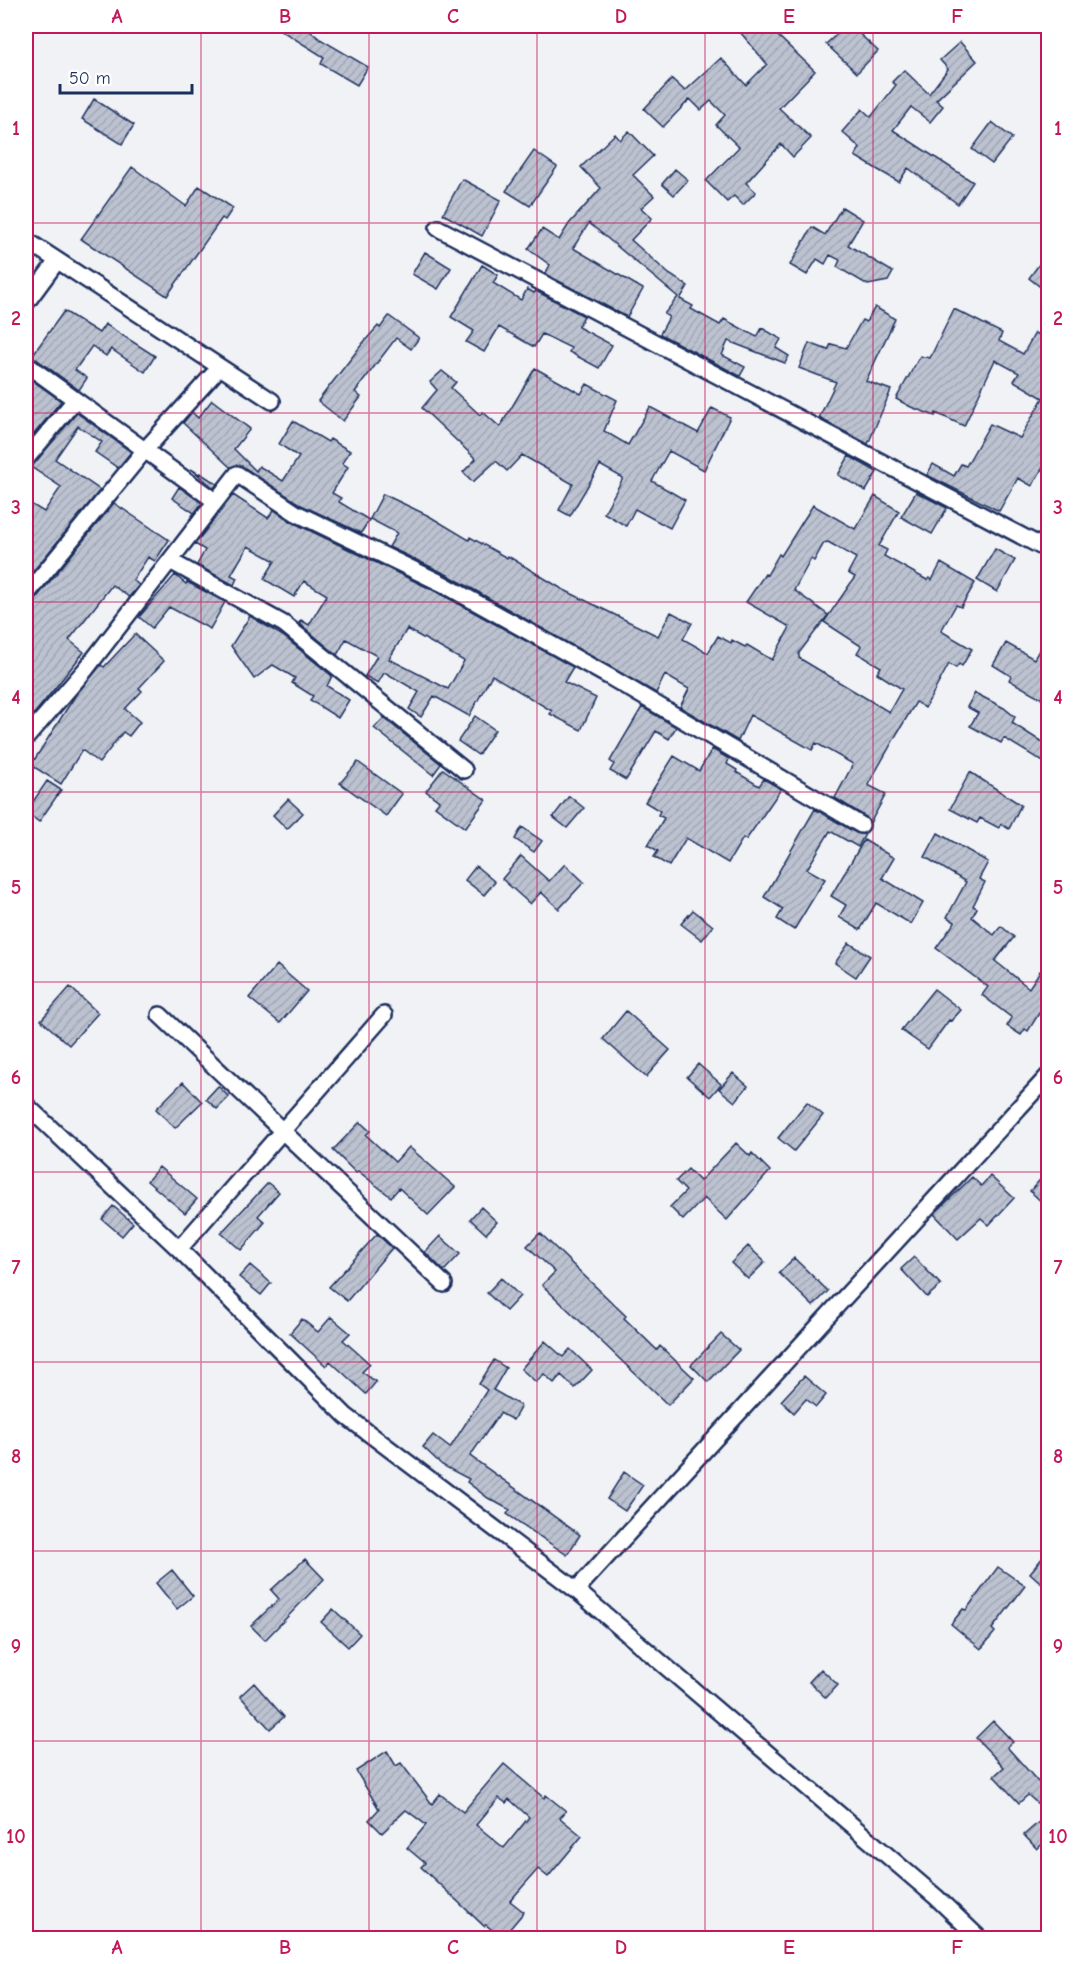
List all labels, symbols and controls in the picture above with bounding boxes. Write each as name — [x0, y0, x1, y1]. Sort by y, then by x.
text: A — [111, 5, 123, 28]
text: B — [279, 5, 291, 28]
text: C — [447, 5, 459, 28]
text: D — [615, 5, 627, 28]
text: E — [783, 5, 795, 28]
text: F — [951, 5, 963, 28]
scale bar — [60, 57, 192, 95]
text: 50 m — [69, 68, 111, 89]
text: 1 — [12, 117, 20, 140]
text: 1 — [1054, 117, 1062, 140]
text: 2 — [11, 307, 21, 330]
text: 2 — [1053, 307, 1063, 330]
text: 3 — [11, 496, 21, 519]
text: 3 — [1053, 496, 1063, 519]
text: 4 — [11, 686, 21, 709]
text: 4 — [1053, 686, 1063, 709]
text: 5 — [11, 876, 21, 899]
text: 5 — [1053, 876, 1063, 899]
text: 6 — [11, 1066, 21, 1089]
text: 6 — [1053, 1066, 1063, 1089]
text: 7 — [12, 1256, 21, 1279]
text: 7 — [1054, 1256, 1063, 1279]
text: 8 — [11, 1445, 21, 1468]
text: 8 — [1053, 1445, 1063, 1468]
text: 9 — [11, 1635, 21, 1658]
text: 9 — [1053, 1635, 1063, 1658]
text: 10 — [6, 1825, 26, 1848]
text: 10 — [1048, 1825, 1068, 1848]
text: A — [111, 1936, 123, 1959]
text: B — [279, 1936, 291, 1959]
text: C — [447, 1936, 459, 1959]
text: D — [615, 1936, 627, 1959]
text: E — [783, 1936, 795, 1959]
text: F — [951, 1936, 963, 1959]

